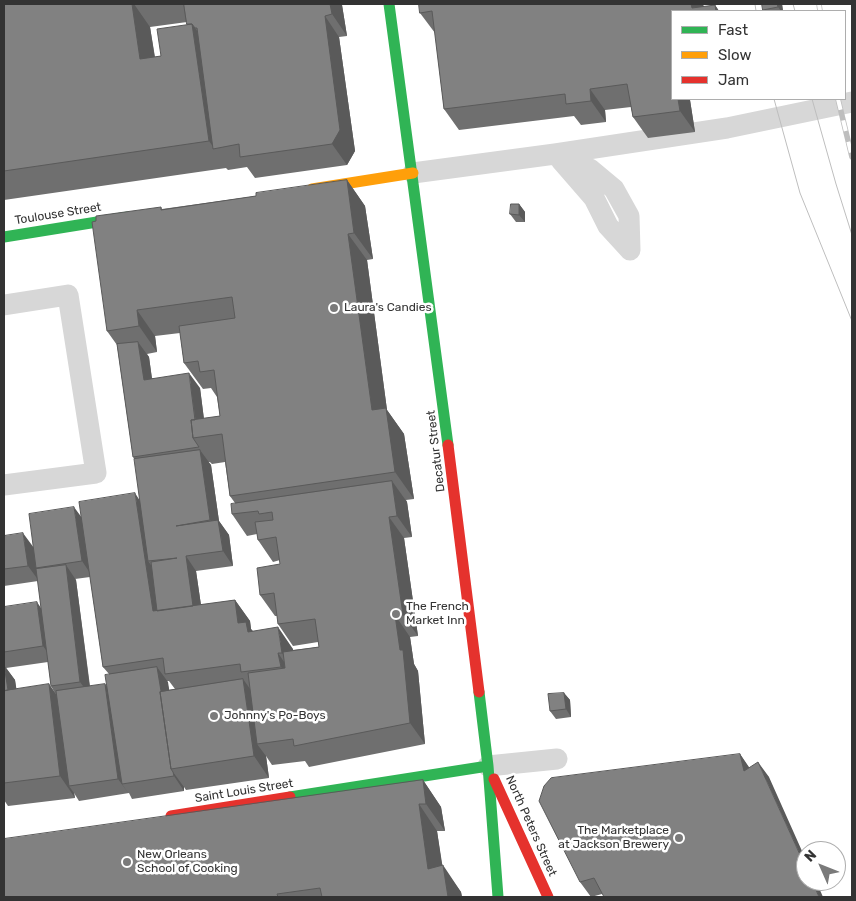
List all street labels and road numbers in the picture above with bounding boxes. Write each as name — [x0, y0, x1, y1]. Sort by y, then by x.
street label: Toulouse Street — [14, 200, 102, 228]
street label: Decatur Street — [424, 409, 448, 493]
street label: North Peters Street — [502, 773, 560, 879]
street label: Saint Louis Street — [194, 776, 294, 806]

